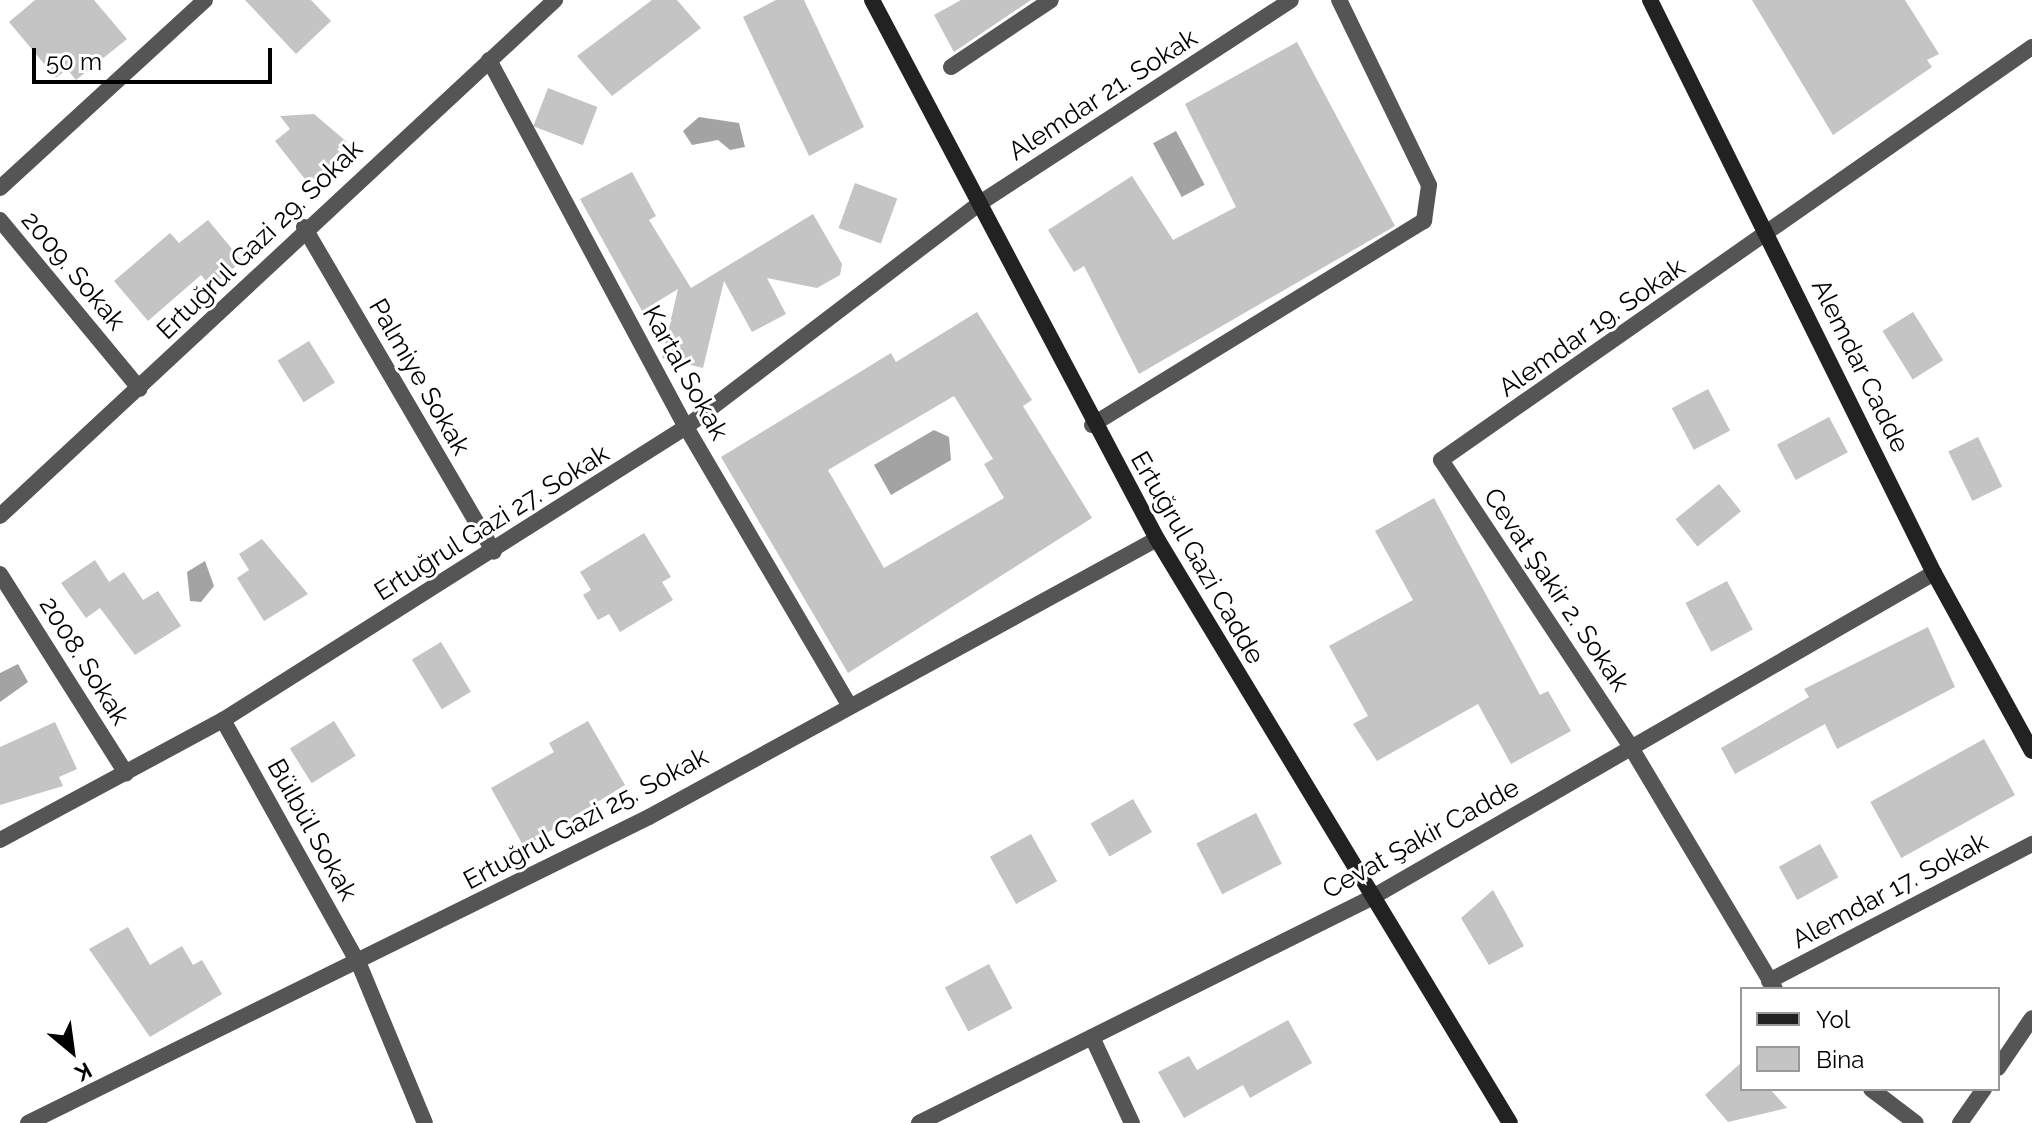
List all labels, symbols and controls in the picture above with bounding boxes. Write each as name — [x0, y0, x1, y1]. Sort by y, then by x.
street label: Alemdar 21. Sokak — [1003, 22, 1203, 168]
scale bar — [36, 32, 276, 82]
text: 50 m — [46, 47, 102, 76]
street label: Ertuğrul Gazi 29. Sokak — [150, 133, 370, 347]
street label: 2009. Sokak — [14, 205, 132, 337]
street label: Alemdar 19. Sokak — [1493, 252, 1691, 404]
street label: Alemdar Cadde — [1804, 274, 1916, 458]
street label: Palmiye Sokak — [362, 293, 476, 461]
street label: Kartal Sokak — [635, 300, 735, 446]
street label: Ertuğrul Gazi 27. Sokak — [369, 438, 615, 608]
street label: Ertuğrul Gazi Cadde — [1123, 446, 1271, 670]
street label: Cevat Şakir 2. Sokak — [1476, 482, 1636, 698]
street label: 2008. Sokak — [32, 591, 136, 731]
street label: Ertuğrul Gazi 25. Sokak — [458, 741, 714, 897]
street label: Bülbül Sokak — [260, 753, 364, 907]
street label: Cevat Şakir Cadde — [1317, 772, 1525, 906]
street label: Alemdar 17. Sokak — [1787, 826, 1993, 956]
legend — [1740, 987, 2000, 1091]
text: Yol — [1816, 1005, 1850, 1034]
north arrow — [32, 1011, 112, 1091]
text: Bina — [1816, 1045, 1864, 1074]
text: K — [71, 1057, 96, 1087]

